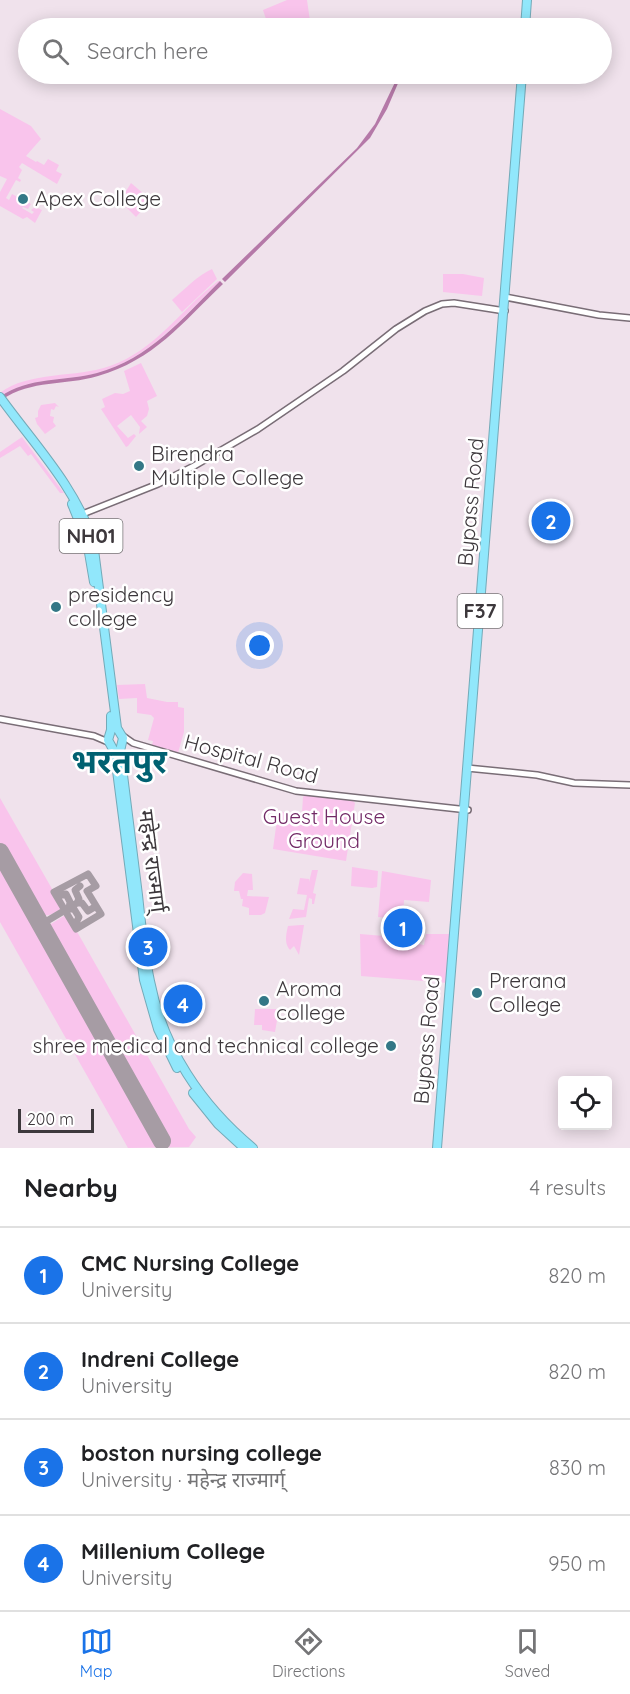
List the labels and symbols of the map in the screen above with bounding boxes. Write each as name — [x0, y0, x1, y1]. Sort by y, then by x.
place label: Apex College — [35, 185, 161, 211]
marker: Apex College — [16, 192, 30, 206]
street label: Bypass Road — [451, 437, 489, 567]
place label: Birendra Multiple College — [151, 440, 304, 490]
marker: Birendra Multiple College — [132, 459, 146, 473]
pin: 2 — [532, 498, 570, 544]
road number: NH01 — [60, 519, 122, 553]
place label: presidency college — [68, 581, 174, 631]
road number: F37 — [458, 594, 502, 628]
marker: presidency college — [49, 600, 63, 614]
your location — [245, 631, 274, 660]
street label: Hospital Road — [182, 728, 321, 788]
district label: भरतपुर — [71, 740, 168, 783]
park label: Guest House Ground — [263, 803, 385, 853]
street label: महेन्द्र राज्मार्ग् — [133, 808, 173, 917]
pin: 1 — [384, 906, 422, 950]
pin: 3 — [128, 924, 168, 970]
place label: Prerana College — [489, 967, 566, 1017]
place label: Aroma college — [276, 975, 345, 1025]
street label: Bypass Road — [407, 975, 445, 1105]
pin: 4 — [164, 982, 202, 1026]
marker: Prerana College — [470, 986, 484, 1000]
marker: Aroma college — [257, 994, 271, 1008]
place label: shree medical and technical college — [33, 1032, 379, 1058]
marker: shree medical and technical college — [384, 1039, 398, 1053]
scale bar — [18, 1106, 94, 1134]

